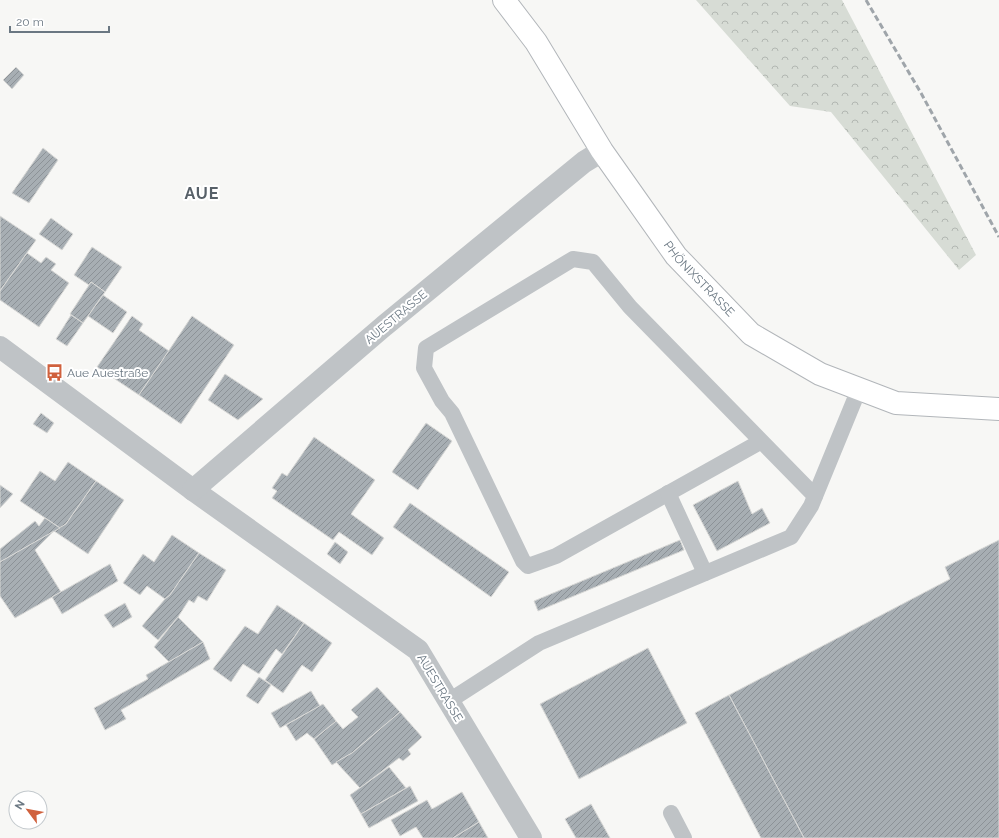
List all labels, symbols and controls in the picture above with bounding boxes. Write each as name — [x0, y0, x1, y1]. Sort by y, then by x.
scale bar — [10, 8, 109, 34]
text: 20 m — [16, 15, 44, 29]
district label: AUE — [185, 184, 219, 203]
street label: PHÖNIXSTRASSE — [661, 239, 737, 319]
street label: AUESTRASSE — [362, 287, 430, 347]
bus stop icon: Aue Auestraße — [44, 363, 64, 383]
place label: Aue Auestraße — [67, 366, 148, 380]
street label: AUESTRASSE — [414, 652, 466, 724]
north arrow — [8, 790, 48, 830]
text: N — [12, 798, 28, 812]

